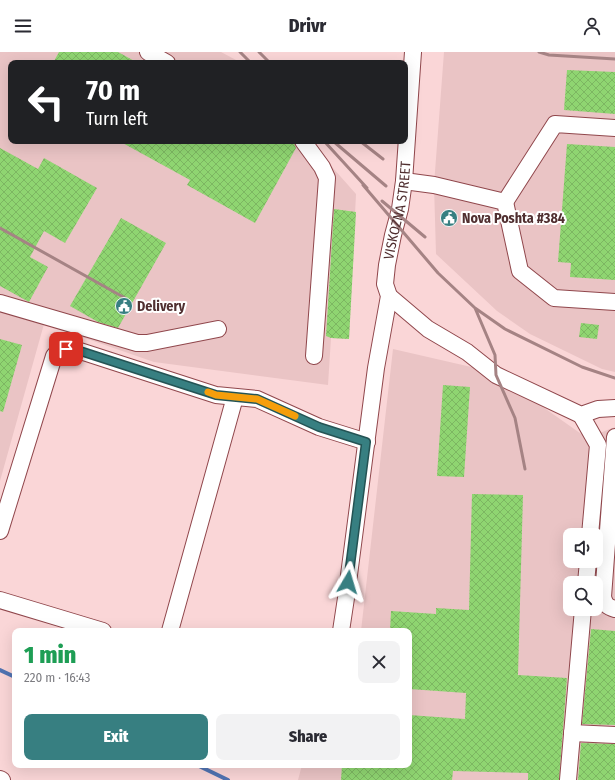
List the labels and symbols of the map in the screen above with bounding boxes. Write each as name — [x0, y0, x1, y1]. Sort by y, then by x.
street label: VISKOZNA STREET — [380, 160, 414, 261]
public building icon: Nova Poshta #384 — [439, 208, 459, 228]
place label: Nova Poshta #384 — [462, 210, 565, 227]
public building icon: Delivery — [114, 296, 134, 316]
place label: Delivery — [137, 298, 186, 315]
pin — [49, 332, 83, 366]
position arrow — [327, 561, 369, 603]

